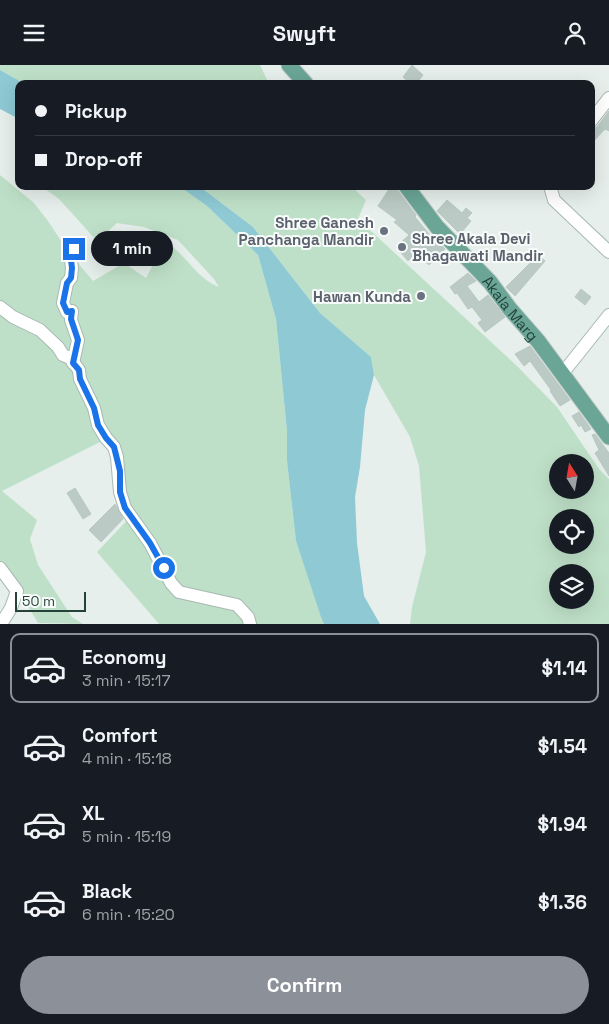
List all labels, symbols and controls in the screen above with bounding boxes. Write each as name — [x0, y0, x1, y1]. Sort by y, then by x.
icon: menu — [20, 19, 48, 47]
text: Swyft — [273, 19, 336, 47]
icon: person — [561, 19, 589, 47]
text: Pickup — [65, 99, 127, 124]
text: Drop-off — [65, 147, 143, 172]
place label: Shree Ganesh Panchanga Mandir — [239, 213, 374, 249]
marker: Shree Ganesh Panchanga Mandir — [378, 225, 390, 237]
place label: Shree Akala Devi Bhagawati Mandir — [412, 229, 543, 265]
callout: 1 min — [92, 231, 174, 267]
route end — [63, 238, 85, 260]
text: 1 min — [112, 238, 152, 259]
marker: Shree Akala Devi Bhagawati Mandir — [396, 241, 408, 253]
street label: Akala Marg — [479, 271, 543, 345]
place label: Hawan Kunda — [313, 287, 411, 306]
marker: Hawan Kunda — [415, 290, 427, 302]
north arrow — [549, 454, 594, 499]
map controls — [549, 454, 594, 609]
button: locate — [549, 509, 594, 554]
route start — [153, 557, 175, 579]
button: layers — [549, 564, 594, 609]
scale bar — [15, 589, 86, 612]
text: 50 m — [22, 592, 55, 610]
text: Economy — [82, 645, 166, 670]
icon: car — [22, 646, 67, 691]
text: $1.14 — [542, 656, 587, 681]
text: 3 min · 15:17 — [82, 670, 171, 691]
text: Comfort — [82, 723, 158, 748]
icon: car — [22, 724, 67, 769]
text: $1.54 — [538, 734, 587, 759]
text: 4 min · 15:18 — [82, 748, 172, 769]
text: XL — [82, 801, 105, 826]
icon: car — [22, 802, 67, 847]
text: $1.94 — [537, 812, 587, 837]
text: 5 min · 15:19 — [82, 826, 171, 847]
text: Black — [82, 879, 132, 904]
icon: car — [22, 880, 67, 925]
text: $1.36 — [538, 890, 587, 915]
text: 6 min · 15:20 — [82, 904, 175, 925]
button: Confirm — [20, 956, 589, 1014]

